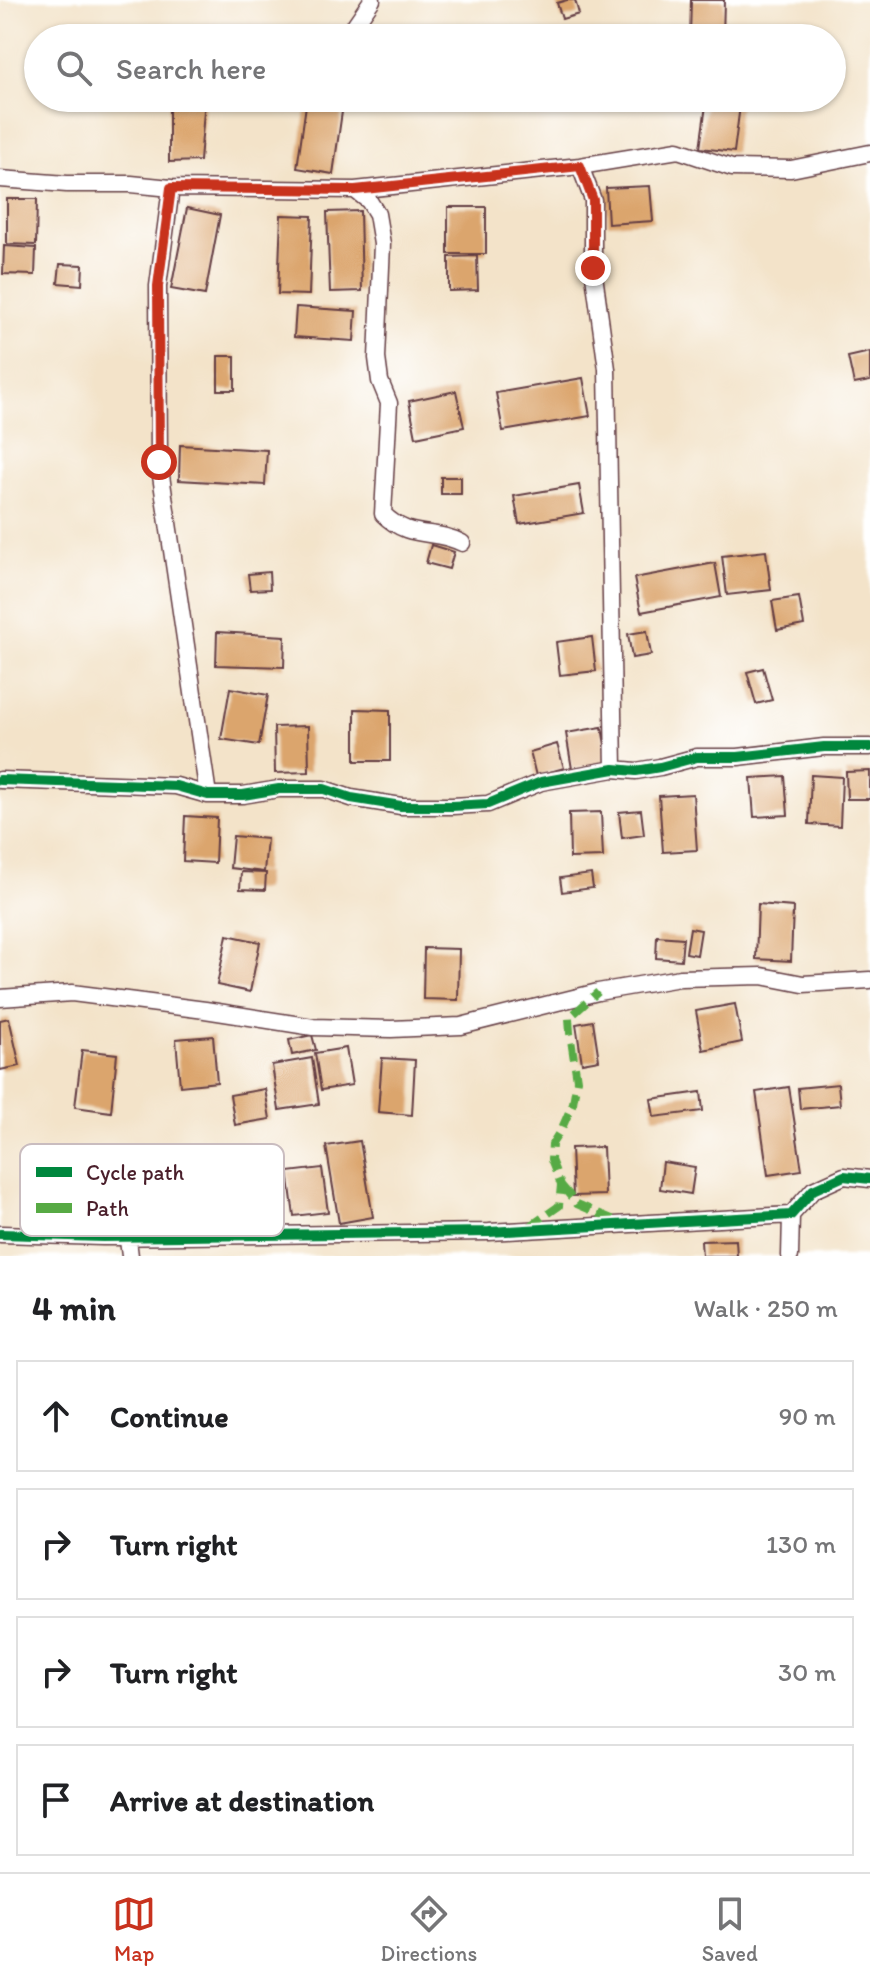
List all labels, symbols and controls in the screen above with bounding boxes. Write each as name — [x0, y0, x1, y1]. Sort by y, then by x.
search box — [24, 24, 846, 112]
icon: search — [52, 46, 96, 90]
text: Search here — [116, 50, 266, 87]
route end — [575, 250, 611, 286]
route start — [141, 444, 177, 480]
legend — [20, 1144, 284, 1236]
text: Cycle path — [86, 1159, 185, 1186]
text: Path — [86, 1195, 129, 1222]
text: 4 min — [32, 1288, 116, 1329]
text: Walk · 250 m — [694, 1292, 838, 1324]
icon: ahead — [34, 1394, 78, 1438]
text: Continue — [110, 1398, 229, 1435]
text: 90 m — [779, 1400, 836, 1432]
icon: right — [34, 1522, 78, 1566]
text: Turn right — [110, 1526, 238, 1563]
text: 130 m — [766, 1528, 836, 1560]
icon: right — [34, 1650, 78, 1694]
text: Turn right — [110, 1654, 238, 1691]
text: 30 m — [778, 1656, 836, 1688]
icon: arrive — [34, 1778, 78, 1822]
text: Arrive at destination — [110, 1782, 374, 1819]
tab: Map — [112, 1892, 156, 1967]
tab: Directions — [381, 1892, 477, 1967]
tab: Saved — [702, 1892, 758, 1967]

